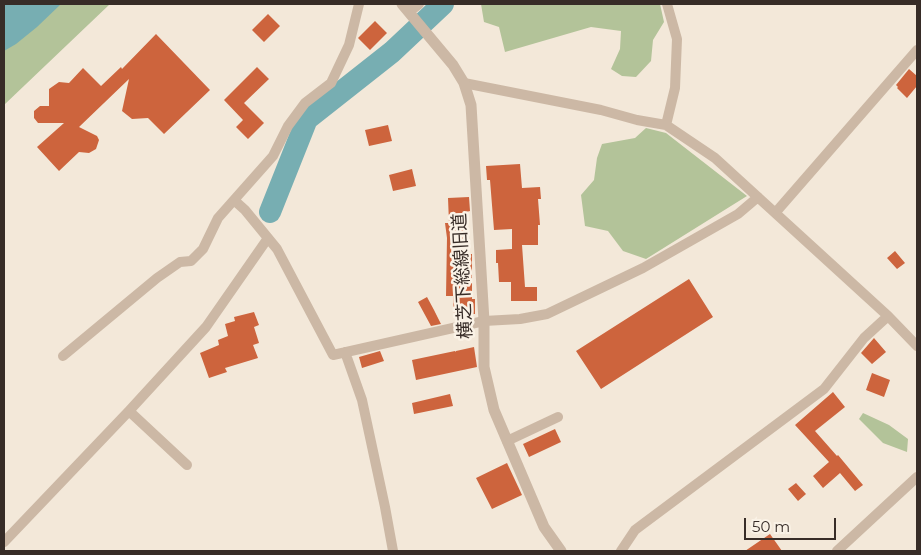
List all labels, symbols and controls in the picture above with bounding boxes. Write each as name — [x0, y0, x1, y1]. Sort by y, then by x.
street label: 横芝下総線旧道 — [449, 213, 477, 339]
scale bar — [746, 508, 838, 540]
text: 50 m — [752, 517, 790, 536]

